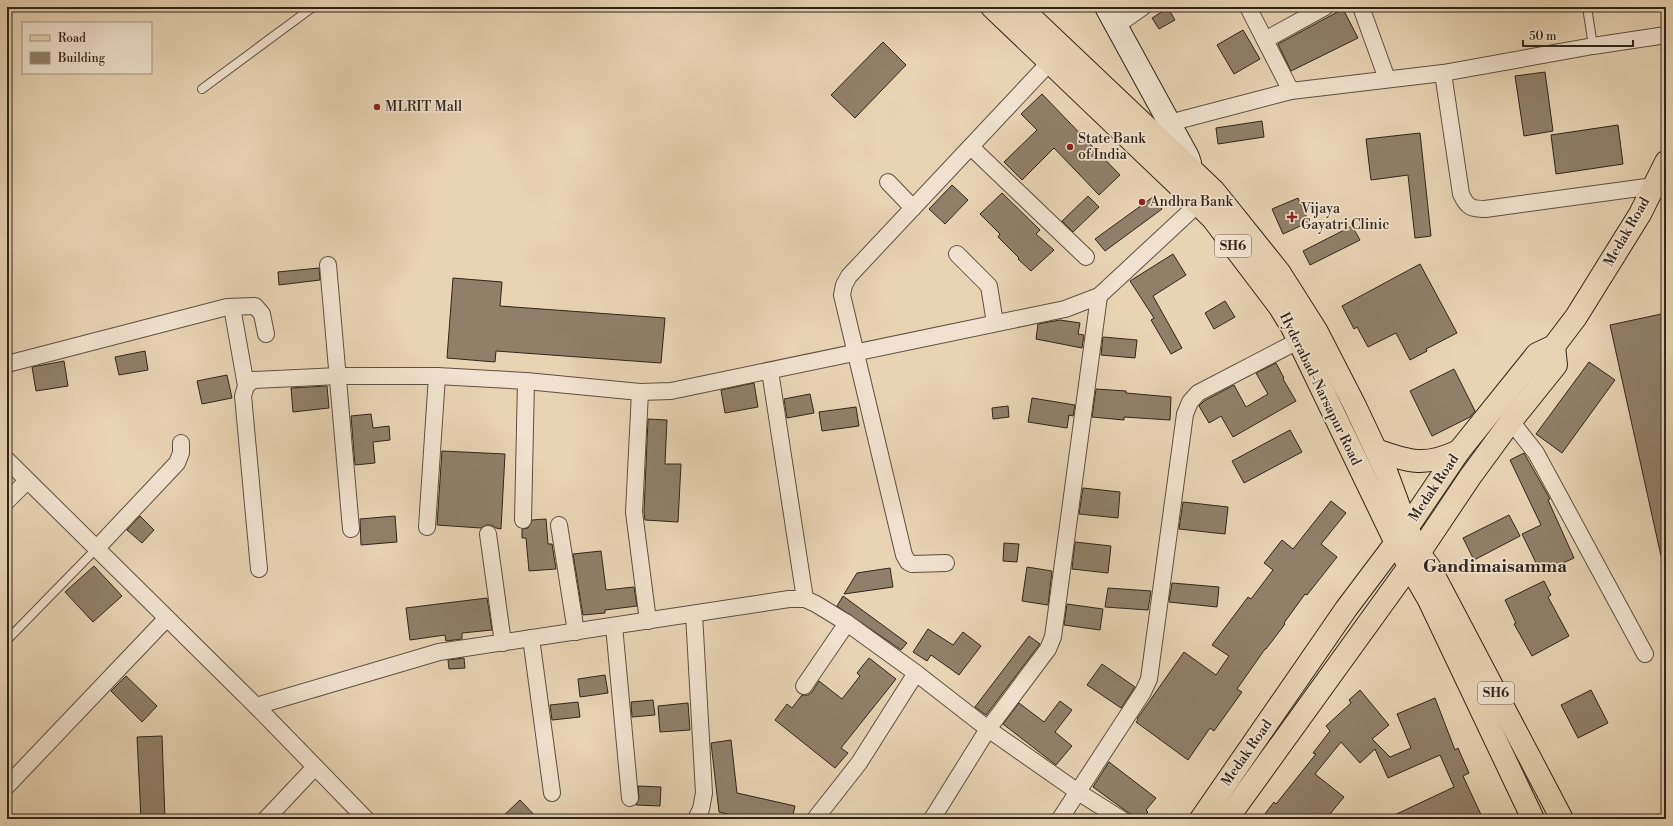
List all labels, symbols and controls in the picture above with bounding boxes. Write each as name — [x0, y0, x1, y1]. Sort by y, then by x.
legend — [22, 22, 152, 74]
scale bar — [1523, 22, 1633, 48]
text: 50 m — [1529, 29, 1557, 44]
text: Road — [58, 31, 86, 46]
text: Building — [57, 51, 106, 66]
place label: MLRIT Mall — [385, 98, 462, 116]
marker: MLRIT Mall — [372, 102, 382, 112]
place label: State Bank of India — [1078, 130, 1146, 164]
marker: State Bank of India — [1065, 142, 1075, 152]
place label: Andhra Bank — [1149, 193, 1233, 211]
street label: Medak Road — [1600, 194, 1654, 270]
marker: Andhra Bank — [1137, 197, 1147, 207]
place label: Vijaya Gayatri Clinic — [1300, 200, 1389, 234]
marker: Vijaya Gayatri Clinic — [1286, 211, 1298, 223]
road number: SH6 — [1215, 235, 1251, 257]
street label: Hyderabad-Narsapur Road — [1275, 309, 1365, 469]
street label: Medak Road — [1405, 451, 1463, 525]
district label: Gandimaisamma — [1423, 555, 1567, 578]
road number: SH6 — [1478, 682, 1514, 704]
street label: Medak Road — [1218, 716, 1277, 790]

